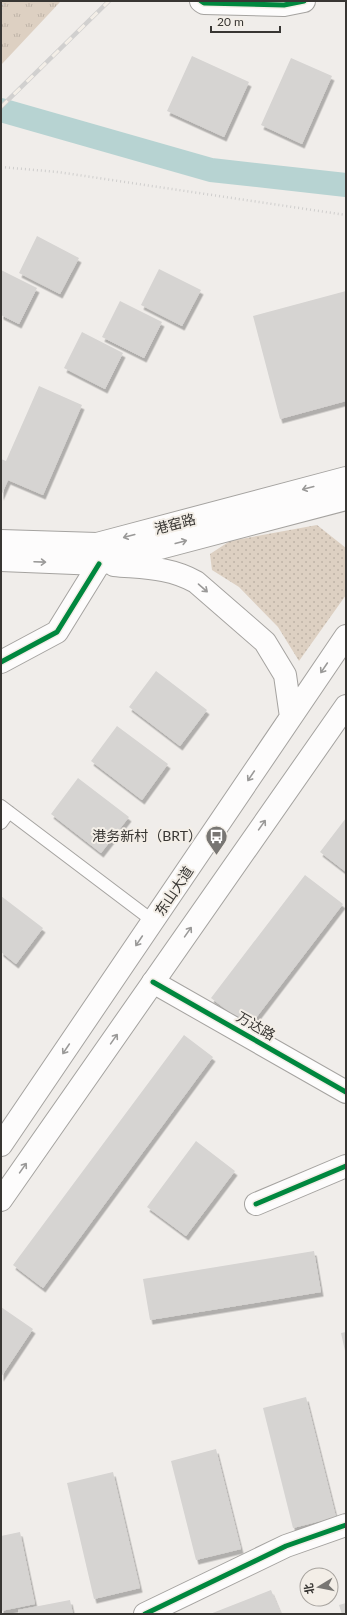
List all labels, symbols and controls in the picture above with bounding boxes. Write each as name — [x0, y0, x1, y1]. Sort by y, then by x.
scale bar — [211, 8, 280, 34]
text: 20 m — [217, 14, 244, 29]
one-way arrow — [302, 485, 315, 492]
street label: 港窑路 — [152, 510, 197, 537]
one-way arrow — [122, 533, 135, 540]
one-way arrow — [174, 538, 187, 546]
one-way arrow — [33, 558, 46, 565]
one-way arrow — [198, 584, 208, 593]
one-way arrow — [320, 662, 328, 673]
one-way arrow — [247, 770, 255, 781]
one-way arrow — [258, 820, 267, 831]
bus stop icon: 港务新村（BRT） — [204, 823, 230, 856]
place label: 港务新村（BRT） — [92, 827, 202, 844]
street label: 东山大道 — [151, 863, 196, 919]
one-way arrow — [184, 927, 192, 938]
one-way arrow — [135, 936, 143, 947]
street label: 万达路 — [234, 1008, 279, 1043]
one-way arrow — [110, 1033, 118, 1044]
one-way arrow — [62, 1043, 70, 1054]
one-way arrow — [19, 1163, 27, 1174]
north arrow — [299, 1567, 339, 1607]
text: 北 — [301, 1582, 316, 1595]

